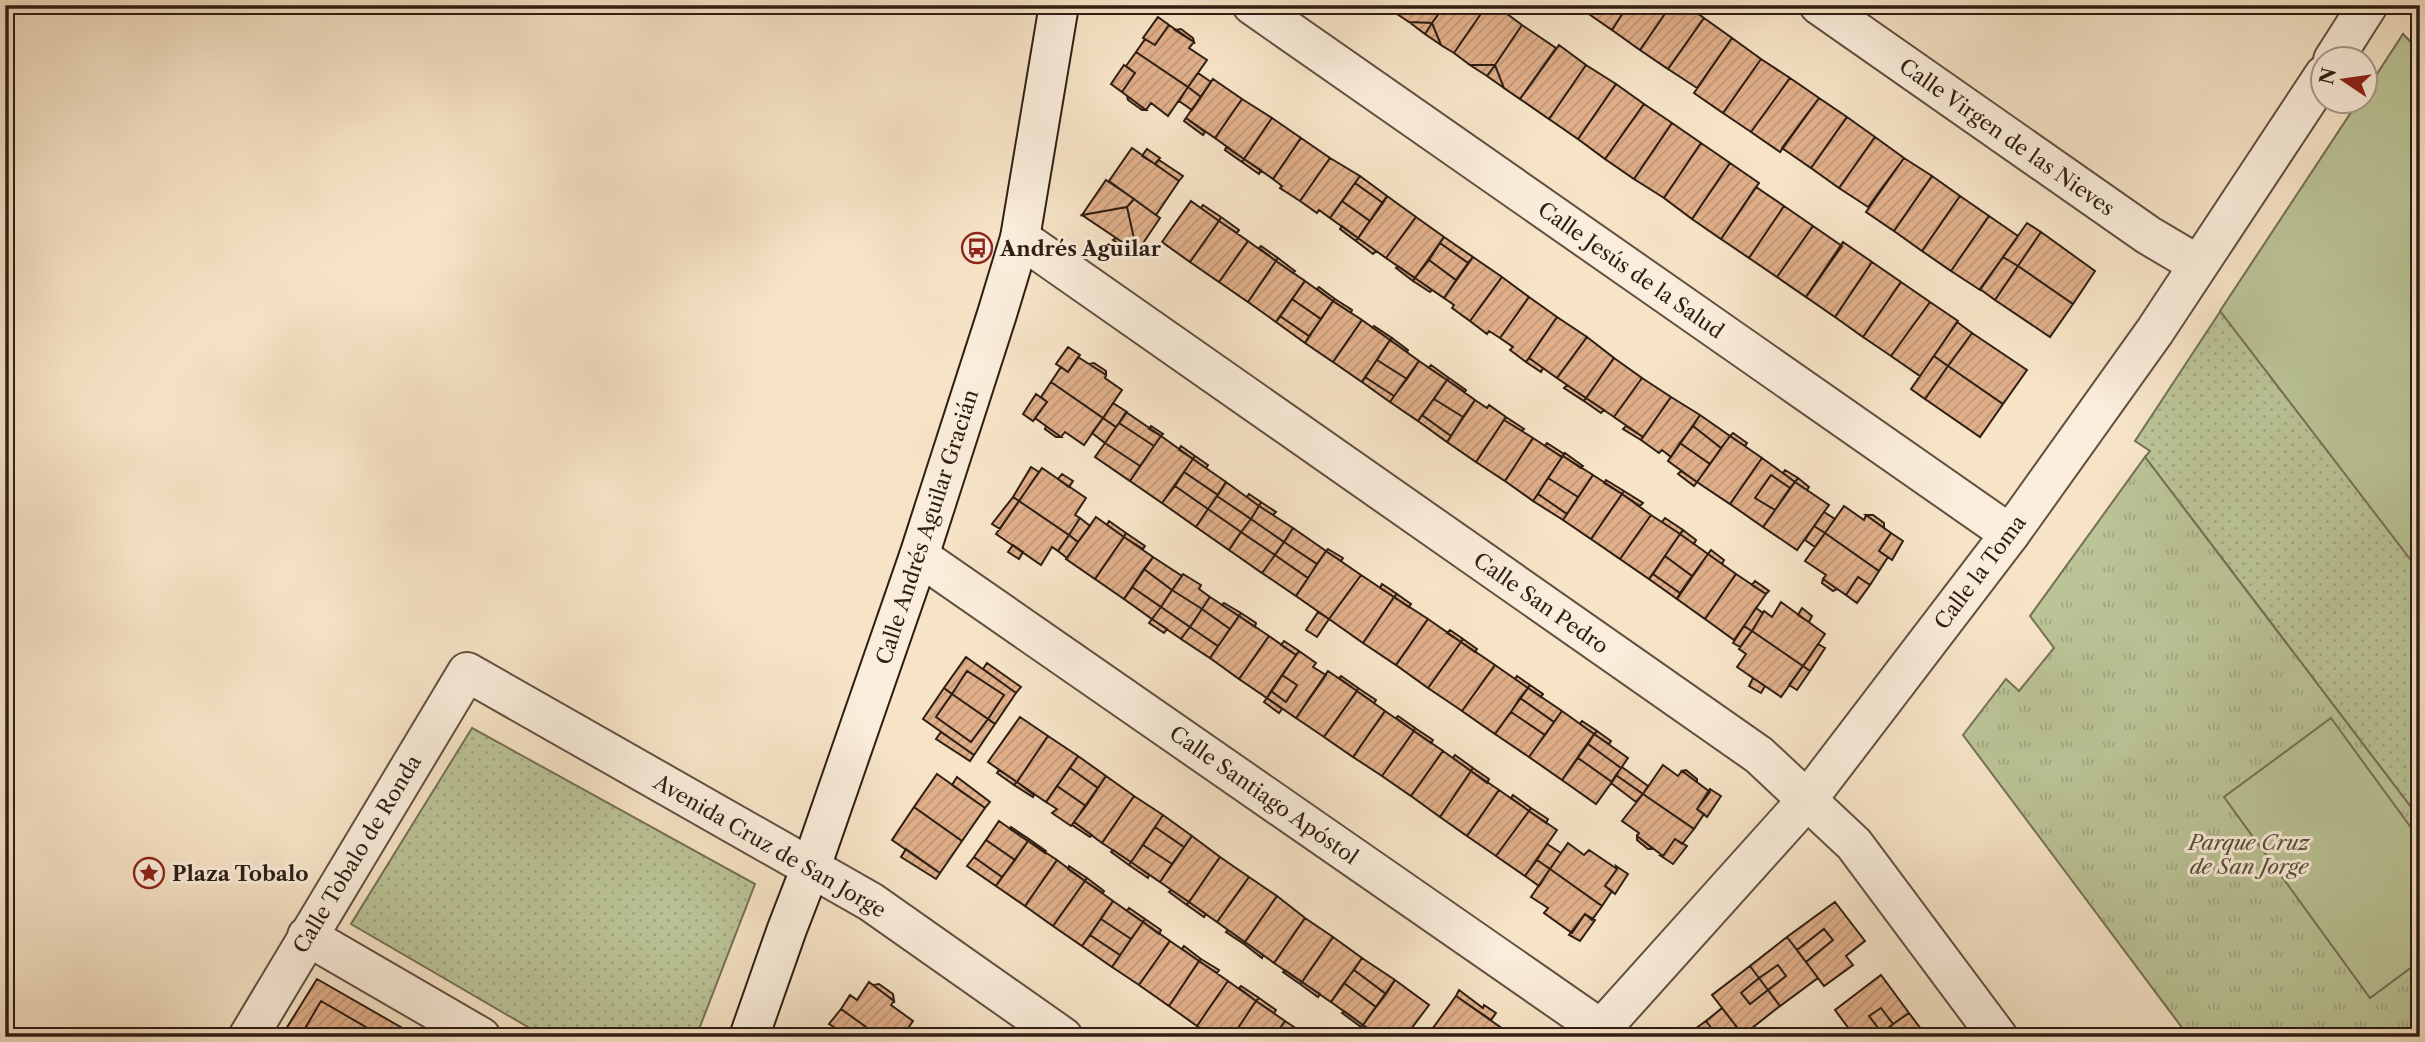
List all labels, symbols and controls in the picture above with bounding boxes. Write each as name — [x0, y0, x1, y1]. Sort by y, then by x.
north arrow — [2310, 46, 2380, 116]
street label: Calle Virgen de las Nieves — [1895, 53, 2119, 221]
text: N — [2315, 66, 2341, 87]
street label: Calle Jesús de la Salud — [1533, 196, 1729, 344]
bus stop icon: Andrés Aguilar — [960, 231, 994, 265]
place label: Andrés Aguilar — [999, 236, 1162, 261]
street label: Calle Andrés Aguilar Gracián — [871, 386, 983, 668]
street label: Calle la Toma — [1929, 509, 2032, 634]
street label: Calle San Pedro — [1469, 547, 1613, 659]
street label: Calle Santiago Apóstol — [1165, 720, 1363, 870]
street label: Calle Tobalo de Ronda — [288, 750, 427, 958]
street label: Avenida Cruz de San Jorge — [649, 769, 891, 923]
park label: Parque Cruz de San Jorge — [2187, 830, 2311, 879]
place icon: Plaza Tobalo — [132, 856, 166, 890]
place label: Plaza Tobalo — [172, 861, 309, 886]

